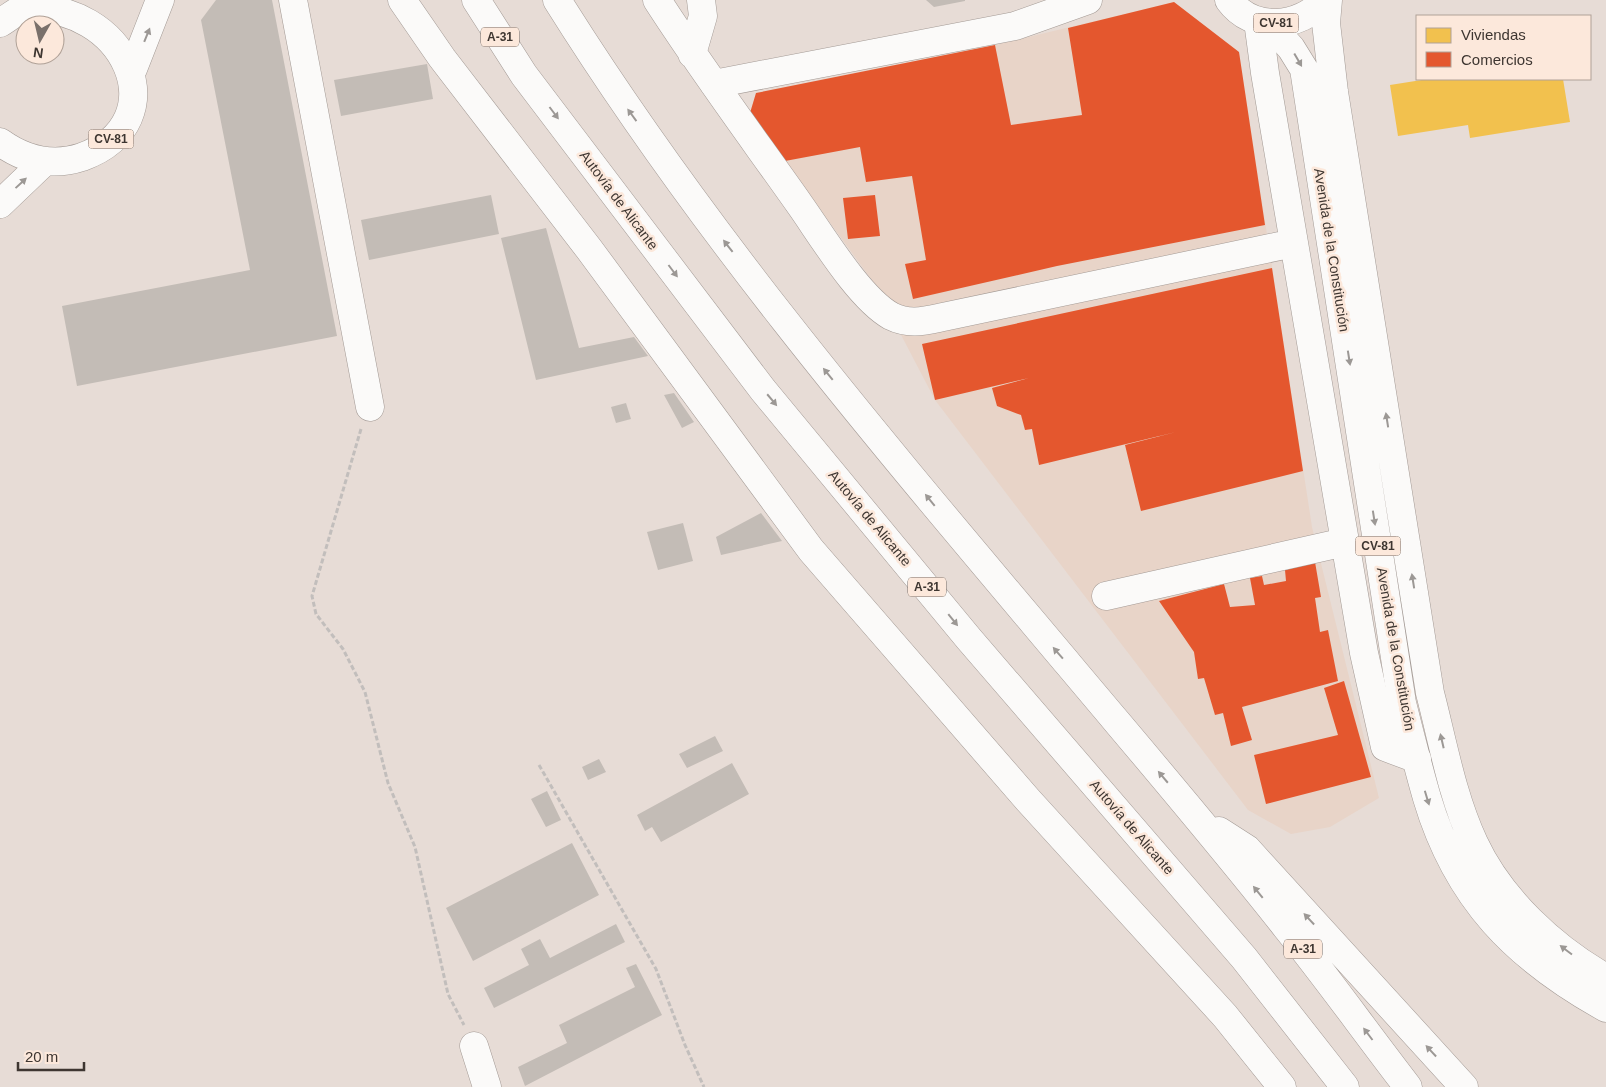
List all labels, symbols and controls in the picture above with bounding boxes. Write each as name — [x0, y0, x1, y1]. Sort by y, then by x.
road number: CV-81 — [1254, 13, 1298, 32]
north arrow — [15, 15, 65, 65]
legend — [1416, 15, 1591, 80]
text: Viviendas — [1461, 26, 1526, 43]
one-way arrow — [143, 28, 151, 42]
road number: A-31 — [481, 28, 519, 46]
text: N — [32, 44, 44, 62]
text: Comercios — [1461, 51, 1533, 68]
one-way arrow — [1294, 54, 1303, 67]
one-way arrow — [548, 106, 559, 119]
one-way arrow — [627, 108, 637, 121]
road number: CV-81 — [88, 130, 134, 148]
street label: Autovía de Alicante — [577, 147, 662, 253]
street label: Avenida de la Constitución — [1311, 167, 1353, 333]
one-way arrow — [15, 177, 27, 189]
one-way arrow — [723, 240, 734, 253]
one-way arrow — [668, 264, 678, 278]
one-way arrow — [1345, 350, 1353, 366]
one-way arrow — [823, 368, 834, 381]
one-way arrow — [766, 393, 777, 406]
one-way arrow — [1383, 412, 1391, 428]
street label: Autovía de Alicante — [825, 467, 915, 569]
one-way arrow — [924, 494, 935, 507]
one-way arrow — [1370, 511, 1378, 527]
road number: CV-81 — [1356, 536, 1400, 556]
street label: Avenida de la Constitución — [1374, 566, 1418, 732]
one-way arrow — [1408, 573, 1416, 589]
road number: A-31 — [908, 578, 946, 596]
one-way arrow — [948, 613, 959, 626]
one-way arrow — [1053, 646, 1064, 659]
one-way arrow — [1438, 733, 1446, 748]
one-way arrow — [1157, 771, 1168, 784]
street label: Autovía de Alicante — [1087, 777, 1177, 878]
one-way arrow — [1424, 791, 1432, 806]
one-way arrow — [1252, 886, 1263, 899]
one-way arrow — [1303, 913, 1315, 925]
road number: A-31 — [1284, 940, 1322, 959]
one-way arrow — [1559, 945, 1573, 955]
one-way arrow — [1363, 1027, 1373, 1041]
scale bar — [18, 1040, 84, 1072]
one-way arrow — [1425, 1046, 1437, 1058]
text: 20 m — [25, 1048, 58, 1065]

